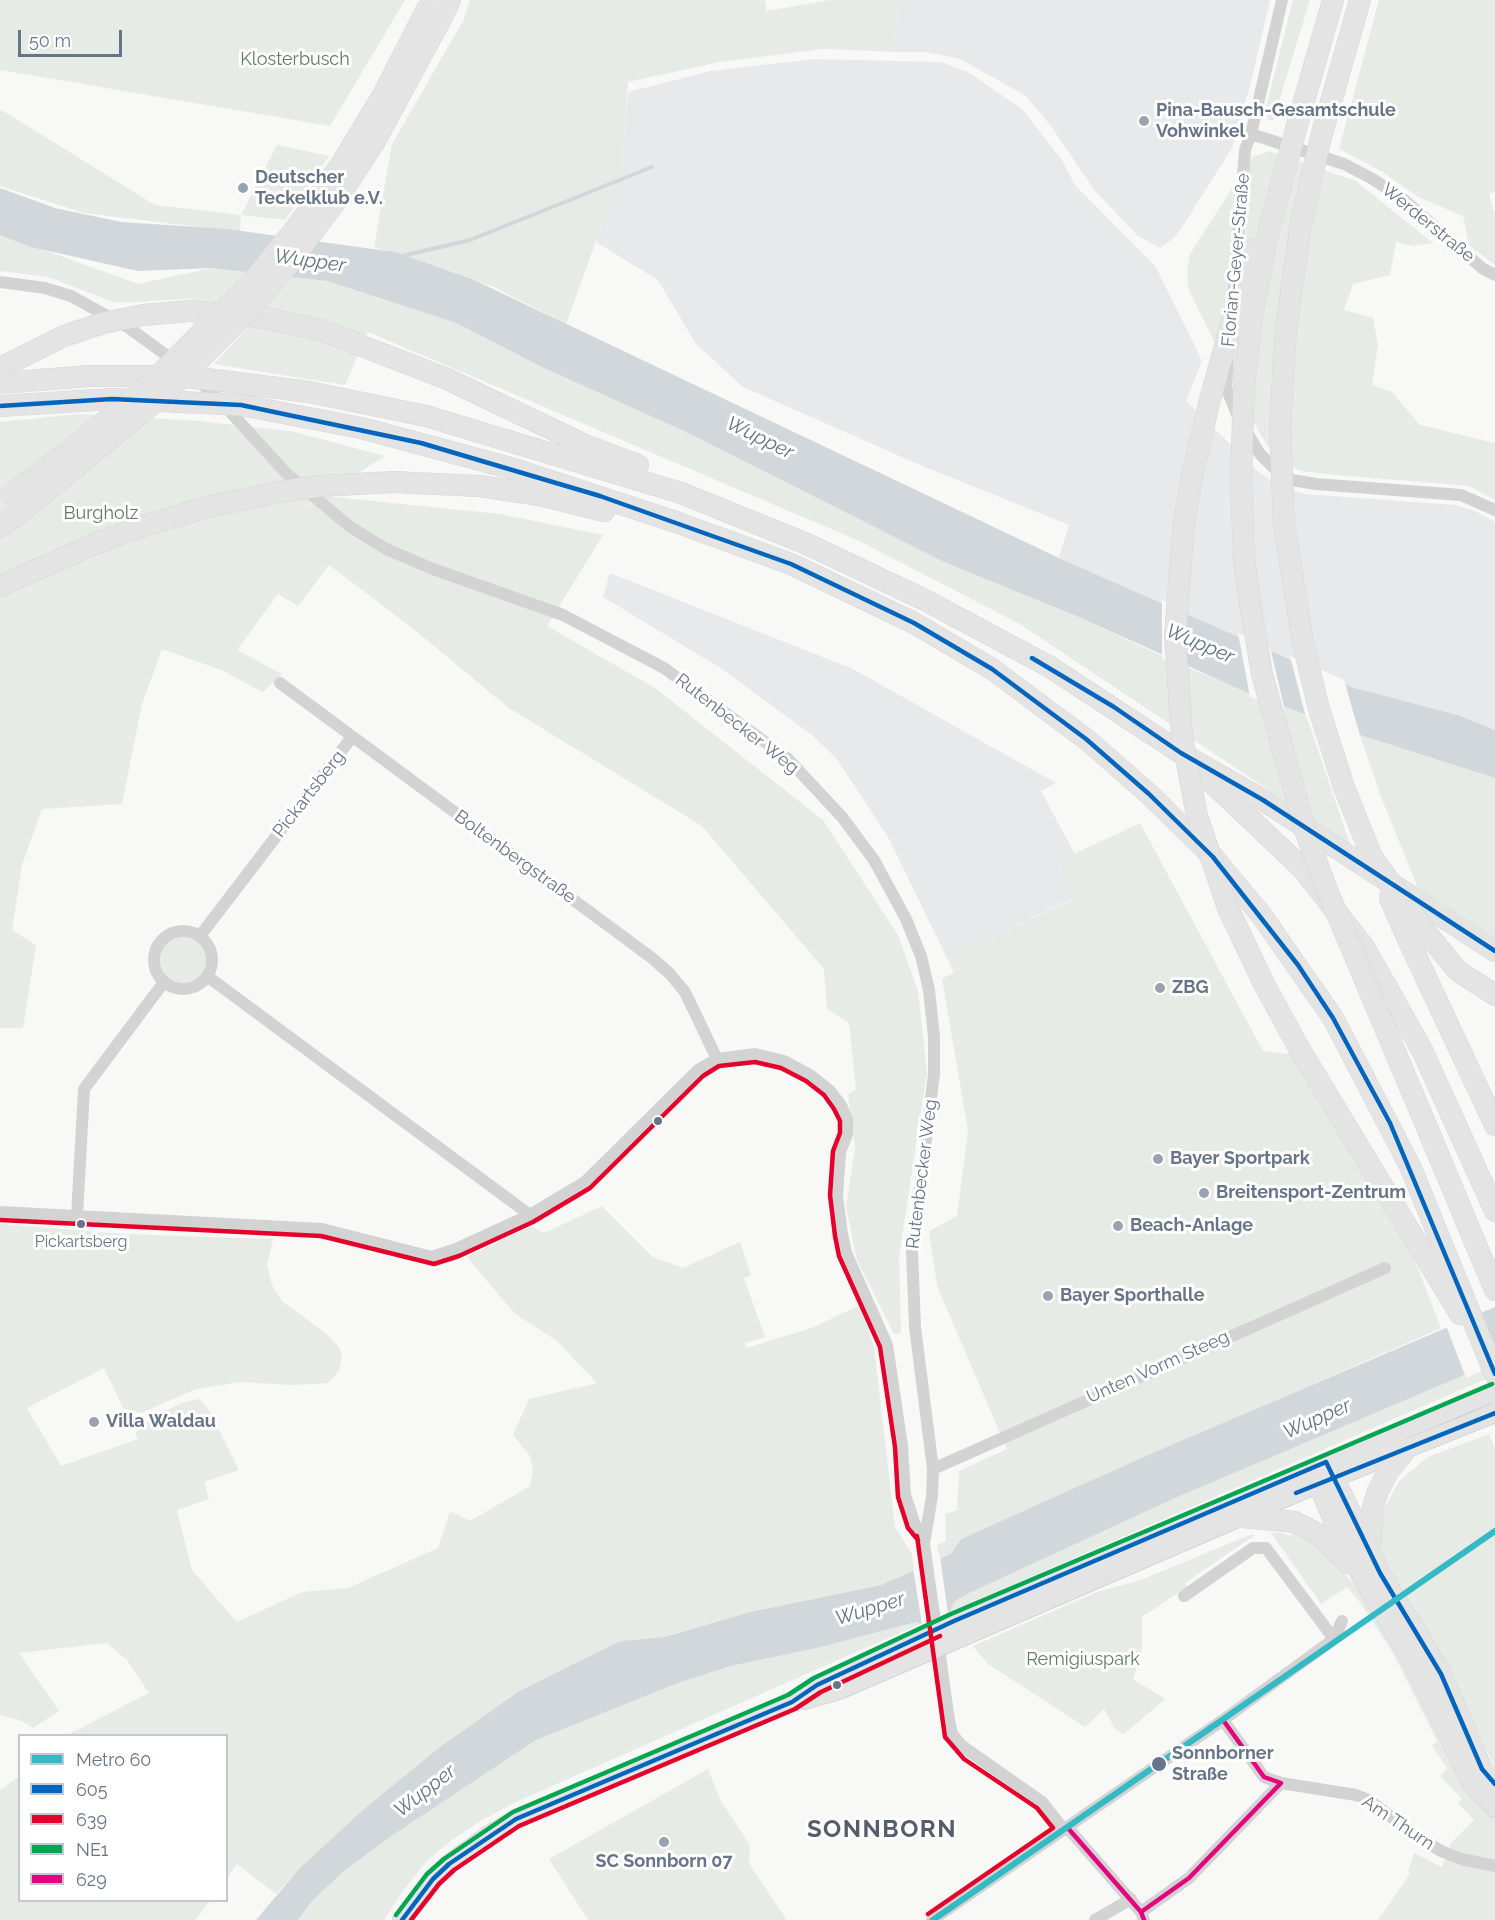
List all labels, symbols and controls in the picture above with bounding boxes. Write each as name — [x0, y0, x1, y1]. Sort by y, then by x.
scale bar — [21, 18, 124, 56]
text: 50 m — [29, 30, 71, 51]
park label: Klosterbusch — [240, 49, 350, 71]
place label: Pina-Bausch-Gesamtschule Vohwinkel — [1156, 100, 1396, 142]
marker: Pina-Bausch-Gesamtschule Vohwinkel — [1137, 114, 1151, 128]
place label: Deutscher Teckelklub e.V. — [255, 167, 383, 210]
street label: Florian-Geyer-Straße — [1218, 172, 1254, 348]
street label: Werderstraße — [1377, 179, 1479, 267]
marker: Deutscher Teckelklub e.V. — [236, 181, 250, 195]
water label: Wupper — [273, 244, 347, 278]
water label: Wupper — [722, 411, 798, 465]
park label: Burgholz — [64, 503, 138, 525]
water label: Wupper — [1162, 619, 1238, 669]
street label: Rutenbecker Weg — [671, 669, 803, 779]
street label: Pickartsberg — [268, 746, 350, 842]
street label: Boltenbergstraße — [450, 806, 580, 908]
place label: ZBG — [1172, 977, 1209, 999]
marker: ZBG — [1153, 981, 1167, 995]
street label: Rutenbecker Weg — [902, 1098, 942, 1250]
unlabelled marker — [652, 1115, 664, 1127]
place label: Bayer Sportpark — [1170, 1148, 1310, 1170]
marker: Bayer Sportpark — [1151, 1152, 1165, 1166]
place label: Breitensport-Zentrum — [1216, 1182, 1406, 1204]
marker: Breitensport-Zentrum — [1197, 1186, 1211, 1200]
place label: Beach-Anlage — [1130, 1215, 1253, 1237]
marker: Pickartsberg — [75, 1218, 87, 1230]
marker: Beach-Anlage — [1111, 1219, 1125, 1233]
place label: Pickartsberg — [35, 1232, 127, 1252]
place label: Bayer Sporthalle — [1060, 1285, 1204, 1307]
marker: Bayer Sporthalle — [1041, 1289, 1055, 1303]
street label: Unten Vorm Steeg — [1083, 1326, 1233, 1408]
water label: Wupper — [1279, 1393, 1355, 1445]
place label: Villa Waldau — [106, 1411, 216, 1433]
marker: Villa Waldau — [87, 1415, 101, 1429]
water label: Wupper — [832, 1587, 908, 1631]
park label: Remigiuspark — [1026, 1649, 1140, 1671]
unlabelled marker — [831, 1679, 843, 1691]
legend — [18, 1734, 228, 1902]
place label: Sonnborner Straße — [1172, 1743, 1274, 1786]
text: Metro 60 — [76, 1749, 151, 1770]
marker: Sonnborner Straße — [1150, 1755, 1168, 1773]
water label: Wupper — [389, 1759, 461, 1823]
text: 605 — [76, 1779, 108, 1800]
street label: Am Thurn — [1358, 1791, 1438, 1855]
text: 639 — [76, 1809, 107, 1830]
district label: SONNBORN — [807, 1816, 957, 1844]
marker: SC Sonnborn 07 — [657, 1835, 671, 1849]
text: NE1 — [76, 1839, 109, 1860]
place label: SC Sonnborn 07 — [595, 1851, 733, 1873]
text: 629 — [76, 1869, 107, 1890]

